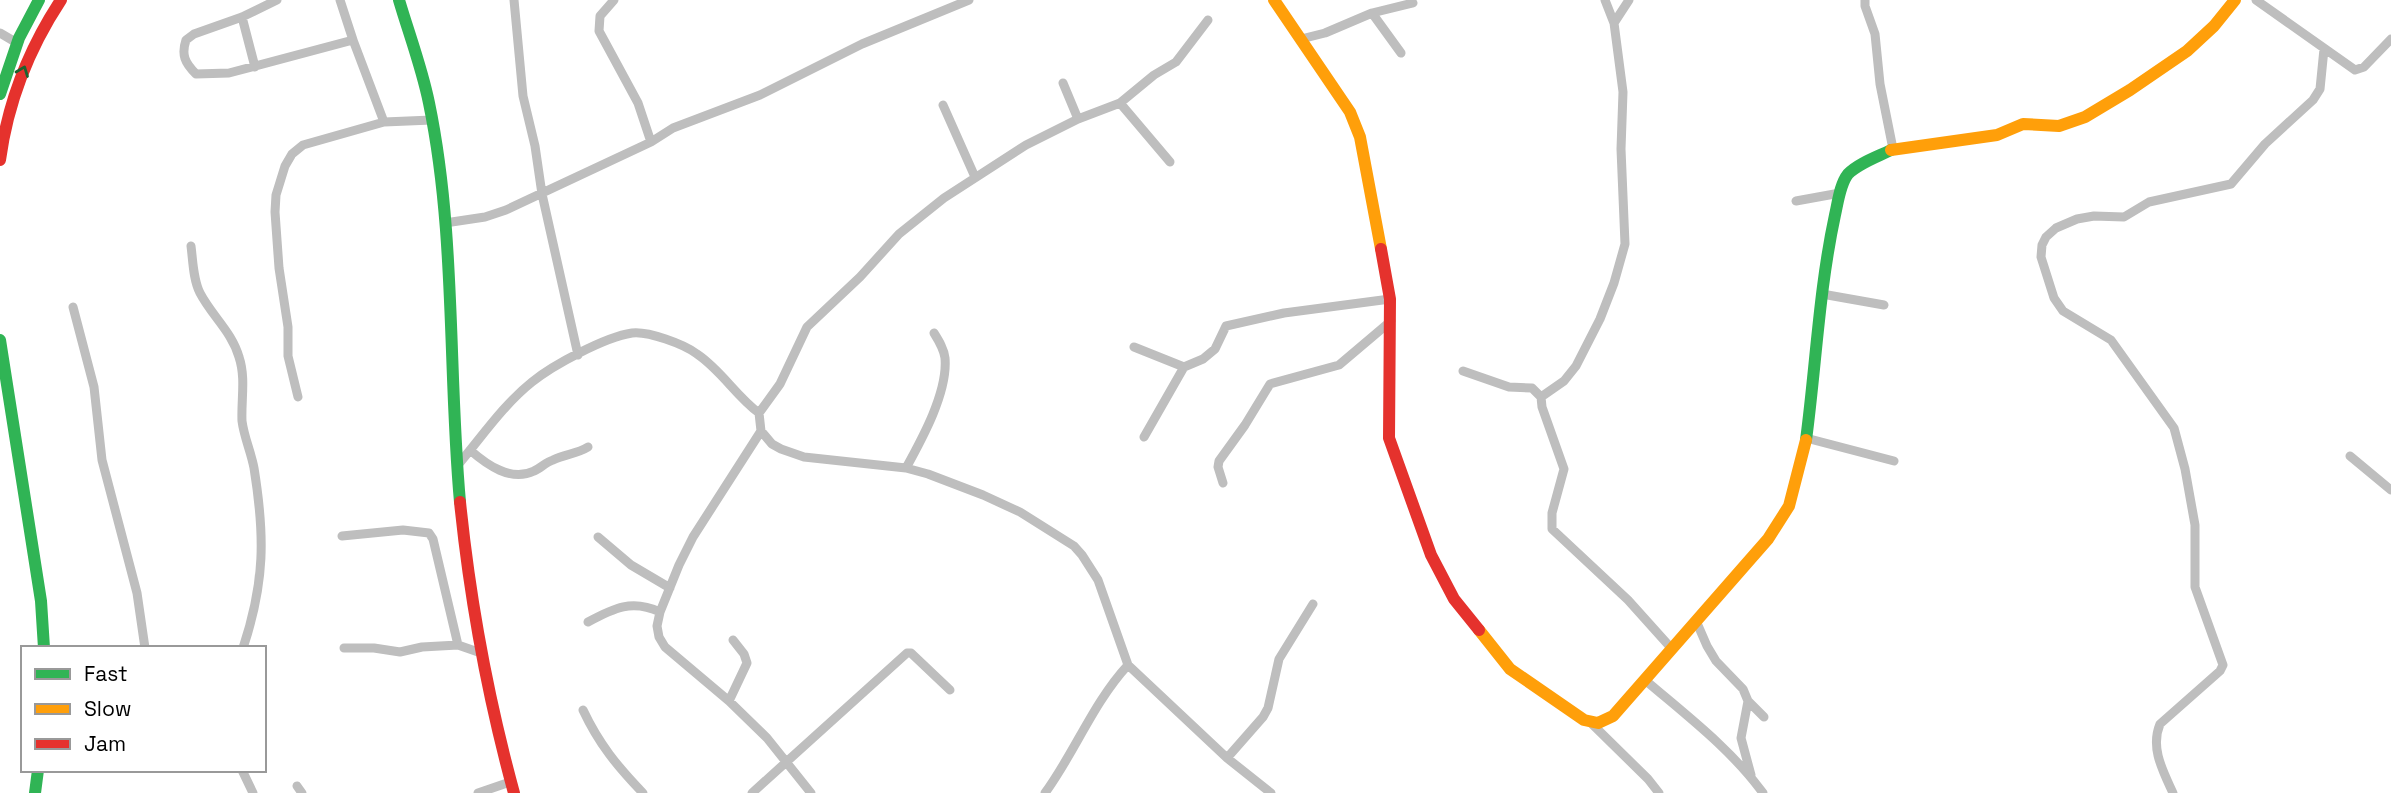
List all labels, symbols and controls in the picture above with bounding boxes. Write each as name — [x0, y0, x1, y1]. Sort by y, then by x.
one-way arrow — [15, 65, 29, 77]
legend — [21, 646, 266, 772]
text: Fast — [84, 660, 128, 687]
text: Slow — [84, 695, 132, 722]
text: Jam — [84, 730, 126, 757]

